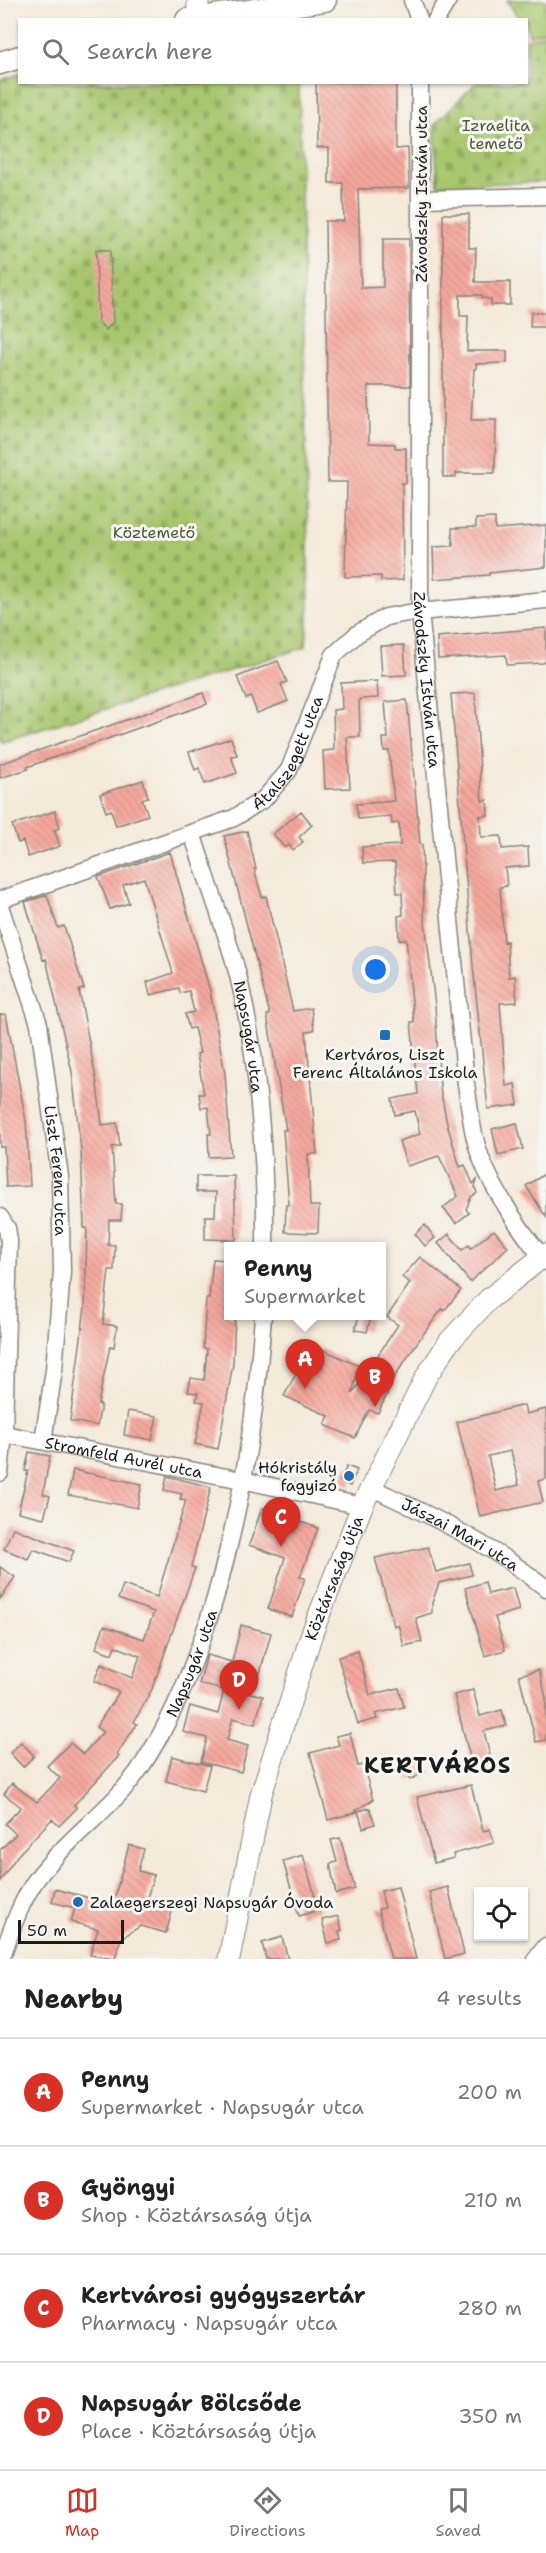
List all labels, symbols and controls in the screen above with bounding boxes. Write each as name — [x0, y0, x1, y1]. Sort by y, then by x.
search box — [18, 18, 528, 84]
icon: search — [39, 35, 72, 68]
text: Search here — [87, 37, 213, 66]
street label: Závodszky István utca — [411, 105, 432, 283]
park label: Izraelita temető — [462, 115, 530, 154]
park label: Köztemető — [113, 522, 195, 543]
street label: Závodszky István utca — [409, 591, 445, 769]
street label: Átalszegett utca — [248, 693, 328, 815]
your location — [361, 955, 390, 984]
street label: Napsugár utca — [229, 978, 268, 1094]
marker: Kertváros, Liszt Ferenc Általános Iskola — [378, 1028, 392, 1042]
place label: Kertváros, Liszt Ferenc Általános Iskola — [293, 1044, 477, 1083]
street label: Liszt Ferenc utca — [39, 1104, 71, 1236]
popup — [224, 1242, 386, 1320]
text: Penny — [244, 1254, 313, 1283]
text: Supermarket — [244, 1283, 366, 1309]
pin: A — [286, 1340, 324, 1389]
pin: B — [356, 1358, 394, 1407]
street label: Stromfeld Aurél utca — [43, 1432, 204, 1483]
place label: Hókristály fagyizó — [258, 1457, 337, 1496]
marker: Hókristály fagyizó — [342, 1469, 356, 1483]
street label: Jászai Mari utca — [398, 1493, 523, 1576]
pin: C — [262, 1498, 300, 1547]
street label: Köztársaság útja — [300, 1513, 368, 1643]
street label: Napsugár utca — [161, 1607, 222, 1721]
pin: D — [220, 1660, 258, 1710]
district label: KERTVÁROS — [364, 1749, 512, 1780]
map controls — [474, 1887, 528, 1941]
button: locate — [474, 1887, 528, 1941]
place label: Zalaegerszegi Napsugár Óvoda — [90, 1892, 333, 1913]
marker: Zalaegerszegi Napsugár Óvoda — [71, 1895, 85, 1909]
scale bar — [18, 1917, 124, 1944]
text: 50 m — [27, 1920, 67, 1941]
text: Nearby — [24, 1981, 123, 2016]
text: 4 results — [436, 1985, 522, 2011]
text: Penny — [81, 2065, 149, 2094]
text: A — [36, 2079, 51, 2105]
text: 200 m — [457, 2079, 522, 2105]
text: Supermarket · Napsugár utca — [81, 2094, 364, 2120]
text: Gyöngyi — [81, 2173, 175, 2202]
text: B — [37, 2187, 50, 2213]
text: 210 m — [463, 2187, 522, 2213]
text: Shop · Köztársaság útja — [81, 2202, 312, 2228]
text: Kertvárosi gyógyszertár — [81, 2281, 366, 2310]
text: C — [37, 2295, 50, 2321]
text: 280 m — [457, 2295, 522, 2321]
text: Pharmacy · Napsugár utca — [81, 2310, 337, 2336]
text: Napsugár Bölcsőde — [81, 2389, 302, 2418]
text: D — [36, 2403, 51, 2429]
text: 350 m — [458, 2403, 522, 2429]
text: Place · Köztársaság útja — [81, 2418, 316, 2444]
tab: Map — [65, 2484, 99, 2541]
tab: Directions — [229, 2484, 306, 2541]
tab: Saved — [436, 2484, 481, 2541]

